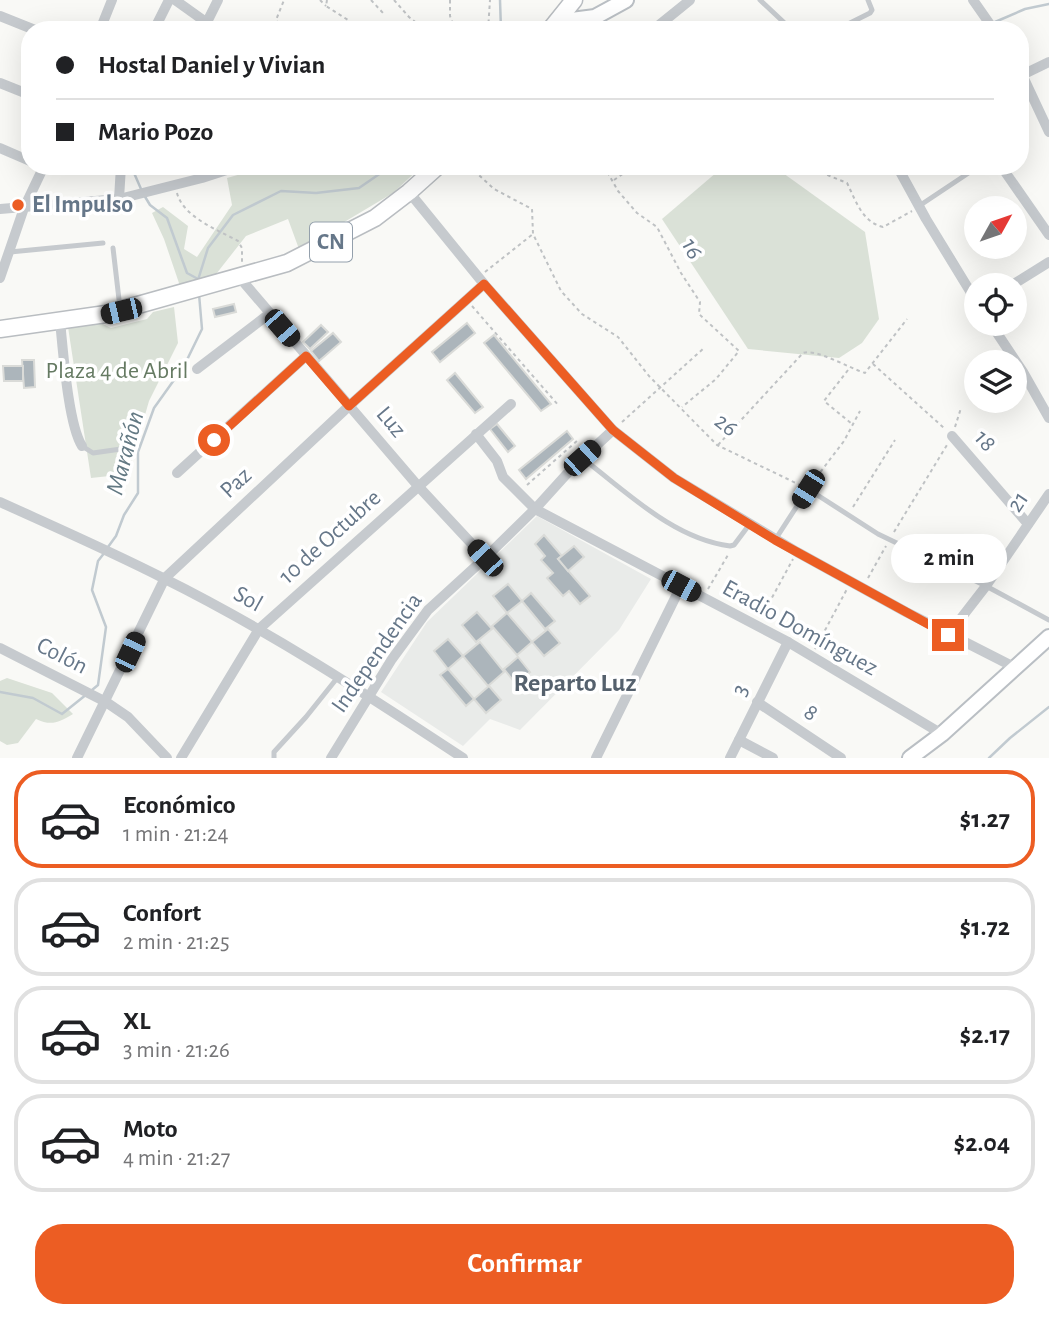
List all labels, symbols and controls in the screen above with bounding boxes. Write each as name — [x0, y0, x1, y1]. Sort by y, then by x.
text: Hostal Daniel y Vivian — [98, 52, 325, 78]
text: Mario Pozo — [98, 119, 213, 145]
place label: El Impulso — [32, 193, 133, 217]
north arrow — [964, 196, 1027, 259]
map controls — [964, 196, 1027, 413]
marker: El Impulso — [10, 197, 26, 213]
road number: CN — [310, 222, 352, 262]
street label: 16 — [677, 235, 707, 263]
button: locate — [964, 273, 1027, 336]
car — [99, 296, 144, 326]
car — [261, 305, 304, 351]
button: layers — [964, 350, 1027, 413]
park label: Plaza 4 de Abril — [46, 359, 188, 383]
street label: Luz — [371, 402, 411, 442]
water label: Marañón — [101, 408, 149, 498]
street label: 26 — [710, 409, 742, 441]
route start — [198, 424, 230, 456]
street label: 18 — [970, 426, 1000, 456]
car — [560, 436, 605, 480]
street label: Paz — [216, 463, 256, 503]
car — [788, 466, 829, 512]
street label: 10 de Octubre — [275, 485, 385, 589]
street label: 21 — [1003, 487, 1033, 517]
callout: 2 min — [890, 534, 1006, 582]
car — [463, 535, 508, 581]
text: 2 min — [923, 547, 975, 570]
car — [658, 567, 705, 605]
street label: Eradio Domínguez — [718, 576, 882, 681]
street label: Sol — [230, 582, 266, 616]
street label: Independencia — [327, 589, 427, 717]
route end — [932, 619, 964, 651]
car — [112, 629, 149, 675]
street label: Colón — [33, 633, 91, 679]
district label: Reparto Luz — [514, 670, 636, 696]
street label: 3 — [727, 680, 753, 700]
street label: 8 — [800, 700, 822, 726]
icon: car — [39, 788, 102, 851]
text: Económico — [123, 792, 236, 818]
text: $1.27 — [960, 806, 1010, 832]
text: 1 min · 21:24 — [123, 823, 229, 846]
icon: car — [39, 896, 102, 959]
text: Confort — [123, 900, 201, 926]
text: $1.72 — [960, 914, 1010, 940]
text: 2 min · 21:25 — [123, 931, 230, 954]
icon: car — [39, 1004, 102, 1067]
text: XL — [123, 1008, 150, 1034]
text: $2.17 — [960, 1022, 1010, 1048]
text: 3 min · 21:26 — [123, 1039, 230, 1062]
icon: car — [39, 1112, 102, 1175]
text: Moto — [123, 1116, 178, 1142]
text: $2.04 — [953, 1130, 1010, 1156]
text: 4 min · 21:27 — [123, 1147, 230, 1170]
button: Confirmar — [35, 1224, 1014, 1304]

